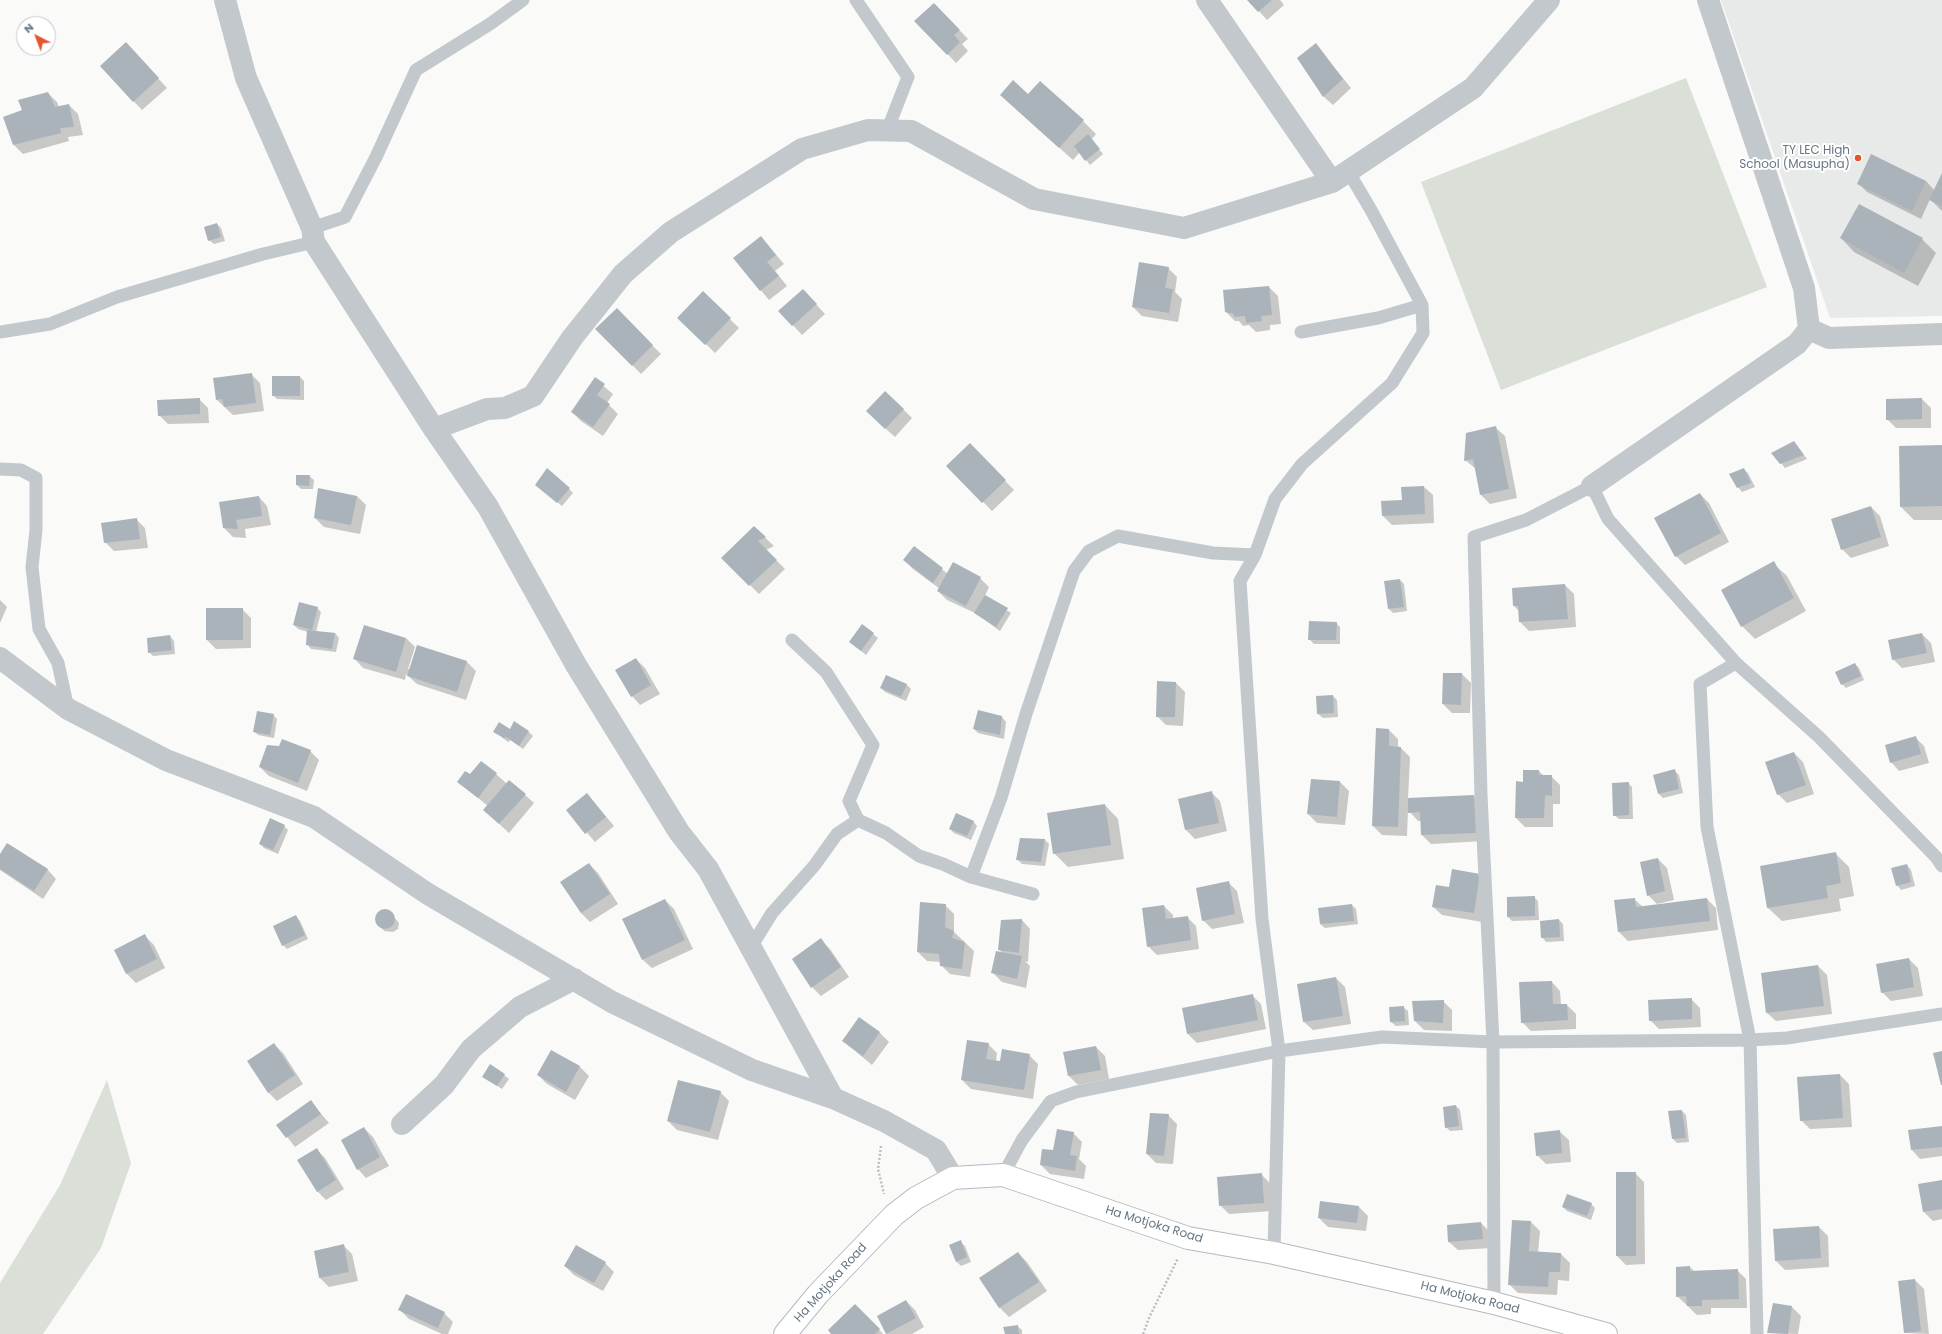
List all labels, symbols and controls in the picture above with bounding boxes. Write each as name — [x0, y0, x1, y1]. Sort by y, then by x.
north arrow — [16, 16, 56, 56]
text: N — [20, 19, 37, 37]
place label: TY LEC High School (Masupha) — [1739, 144, 1850, 172]
marker: TY LEC High School (Masupha) — [1853, 153, 1863, 163]
street label: Ha Motjoka Road — [1103, 1203, 1205, 1247]
street label: Ha Motjoka Road — [792, 1241, 870, 1325]
street label: Ha Motjoka Road — [1419, 1279, 1521, 1317]

